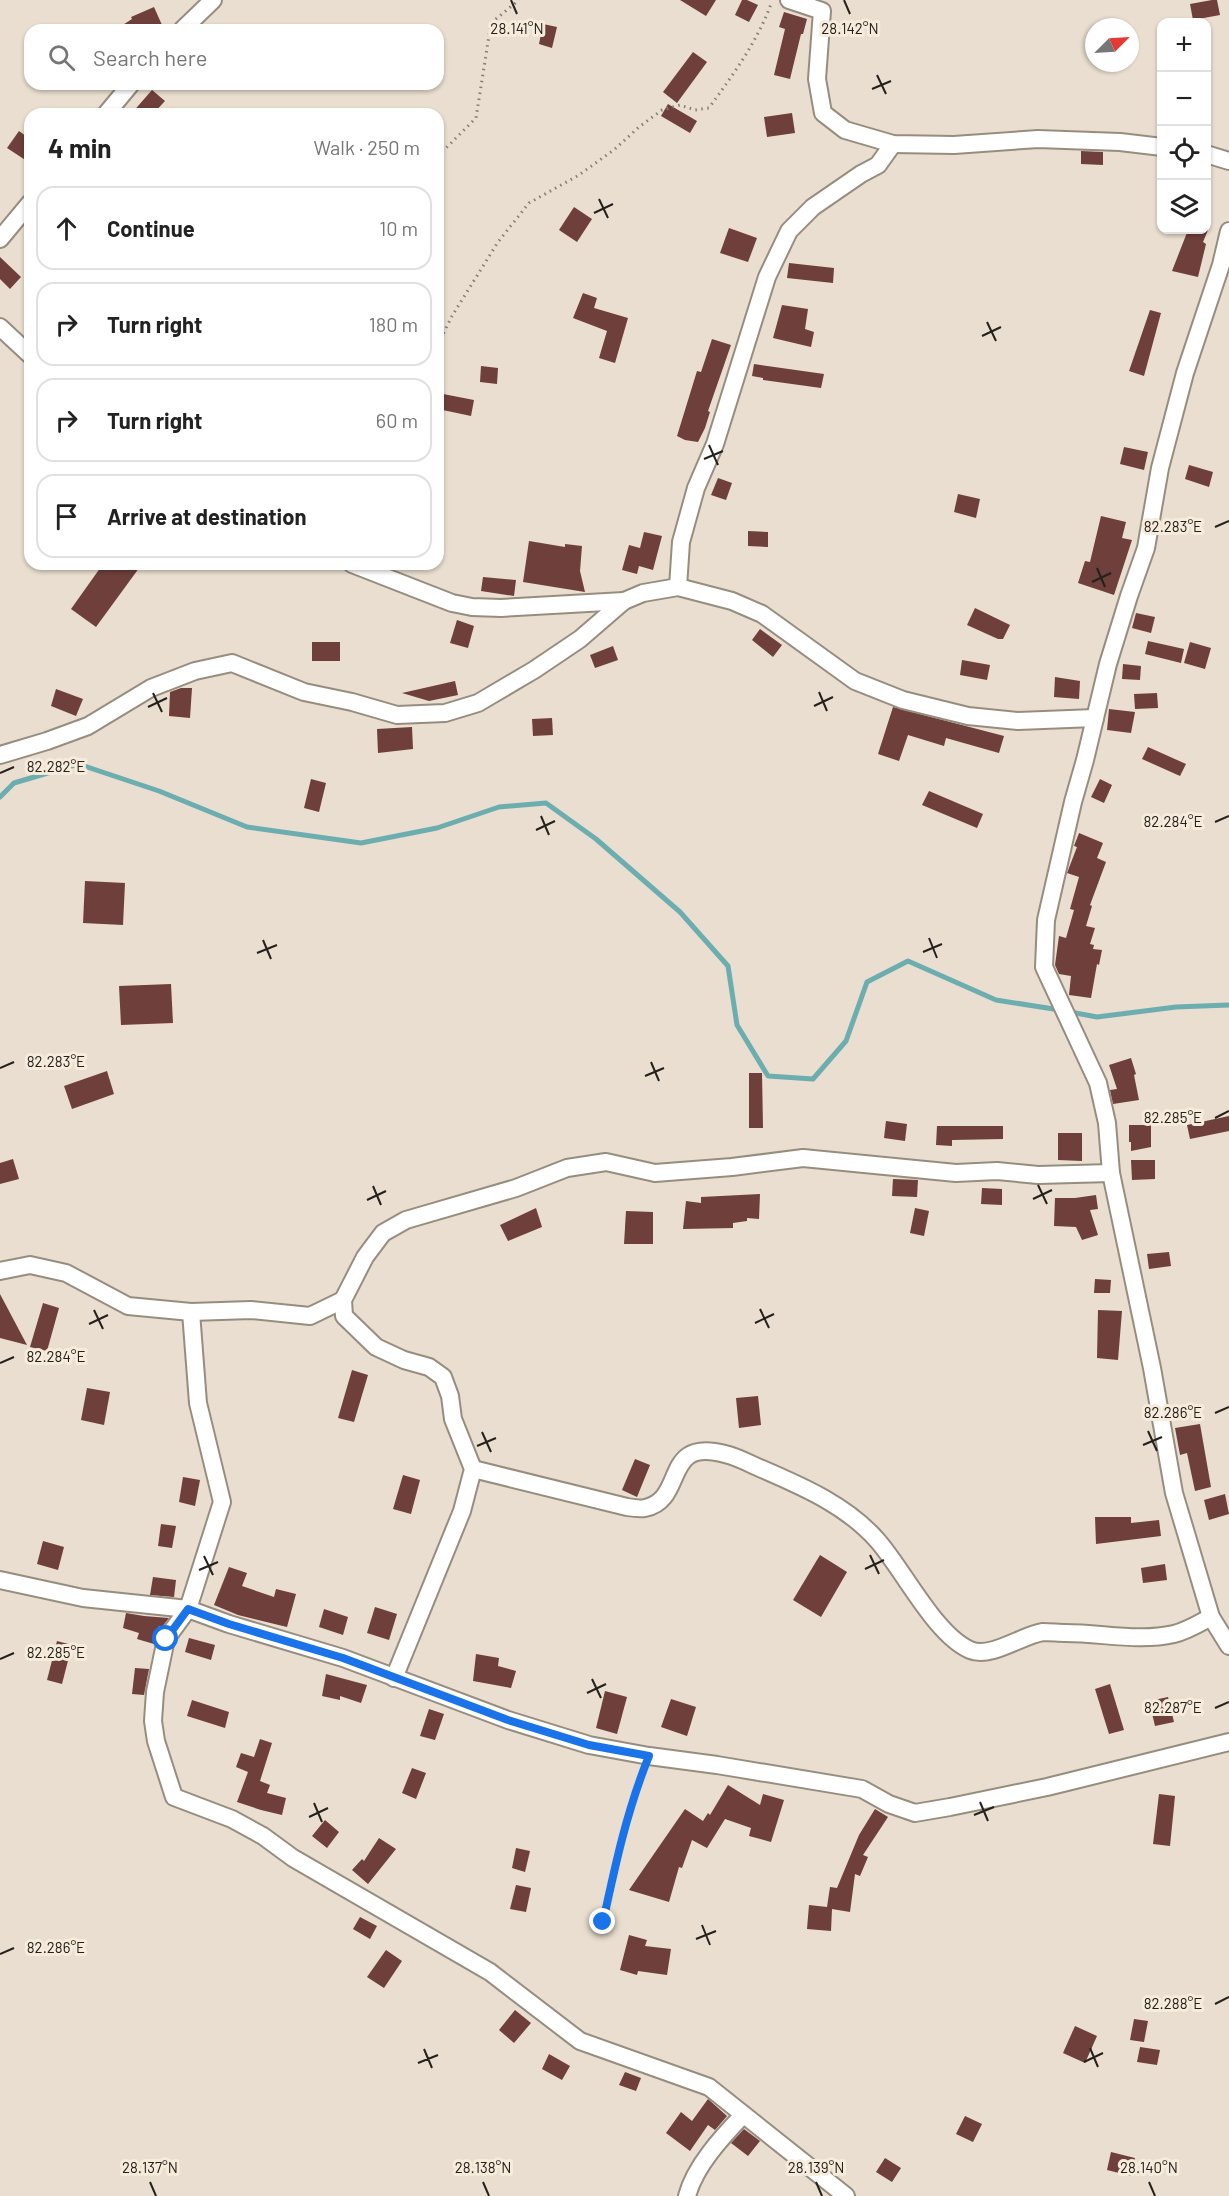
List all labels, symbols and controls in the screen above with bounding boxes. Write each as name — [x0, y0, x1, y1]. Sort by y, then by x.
north arrow — [1085, 18, 1139, 72]
map controls — [1157, 18, 1211, 234]
button: + — [1157, 18, 1211, 72]
text: 28.141°N — [490, 19, 544, 37]
text: 28.142°N — [821, 19, 879, 37]
search box — [24, 24, 444, 90]
icon: search — [45, 41, 78, 74]
text: Search here — [93, 44, 207, 70]
button: − — [1157, 72, 1211, 126]
button: locate — [1157, 126, 1211, 180]
text: 4 min — [48, 132, 112, 163]
text: Walk · 250 m — [314, 135, 420, 159]
button: layers — [1157, 180, 1211, 234]
icon: ahead — [50, 212, 83, 245]
text: Continue — [107, 215, 195, 241]
text: 10 m — [379, 216, 418, 240]
icon: right — [50, 308, 83, 341]
text: Turn right — [107, 311, 202, 337]
text: 180 m — [369, 312, 418, 336]
icon: right — [50, 404, 83, 437]
text: Turn right — [107, 407, 202, 433]
text: 60 m — [376, 408, 418, 432]
icon: arrive — [50, 500, 83, 533]
text: Arrive at destination — [107, 503, 306, 529]
text: 82.283°E — [1144, 517, 1202, 535]
text: 82.282°E — [27, 757, 85, 775]
text: 82.284°E — [1144, 812, 1202, 830]
text: 82.283°E — [27, 1052, 85, 1070]
text: 82.285°E — [1144, 1108, 1202, 1126]
text: 82.284°E — [27, 1347, 85, 1365]
text: 82.286°E — [1144, 1403, 1202, 1421]
route start — [152, 1625, 178, 1651]
text: 82.285°E — [27, 1643, 85, 1661]
text: 82.287°E — [1144, 1698, 1202, 1716]
route end — [589, 1908, 615, 1934]
text: 82.286°E — [27, 1938, 85, 1956]
text: 82.288°E — [1144, 1994, 1202, 2012]
text: 28.137°N — [122, 2158, 178, 2176]
text: 28.138°N — [455, 2158, 511, 2176]
text: 28.139°N — [788, 2158, 844, 2176]
text: 28.140°N — [1120, 2158, 1178, 2176]

